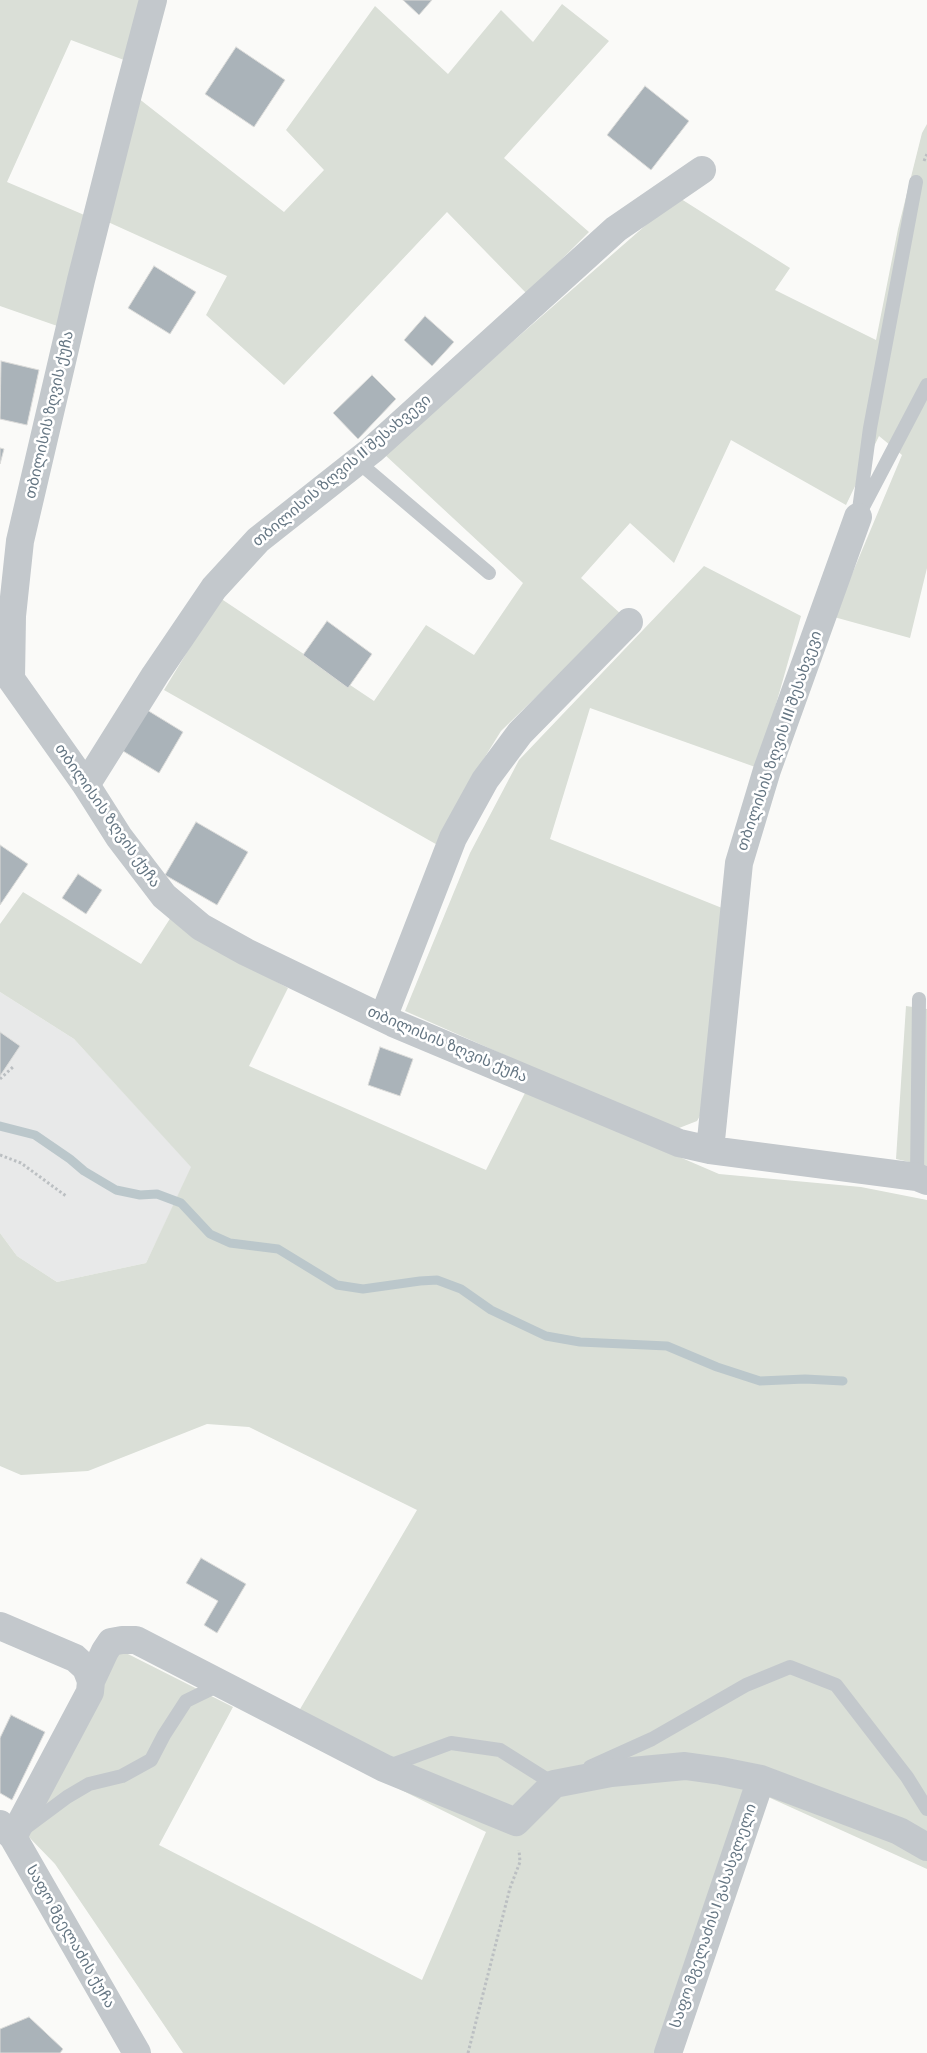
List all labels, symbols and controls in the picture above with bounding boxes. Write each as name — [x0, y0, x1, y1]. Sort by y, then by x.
street label: თბილისის ზღვის ქუჩა — [22, 329, 78, 501]
street label: თბილისის ზღვის II შესახვევი — [249, 391, 435, 551]
street label: თბილისის ზღვის III შესახვევი — [734, 629, 826, 853]
street label: თბილისის ზღვის ქუჩა — [50, 741, 164, 891]
street label: თბილისის ზღვის ქუჩა — [364, 1003, 530, 1087]
street label: საფო მგელაძის I გასასვლელი — [667, 1801, 761, 2031]
street label: საფო მგელაძის ქუჩა — [22, 1862, 118, 2012]

